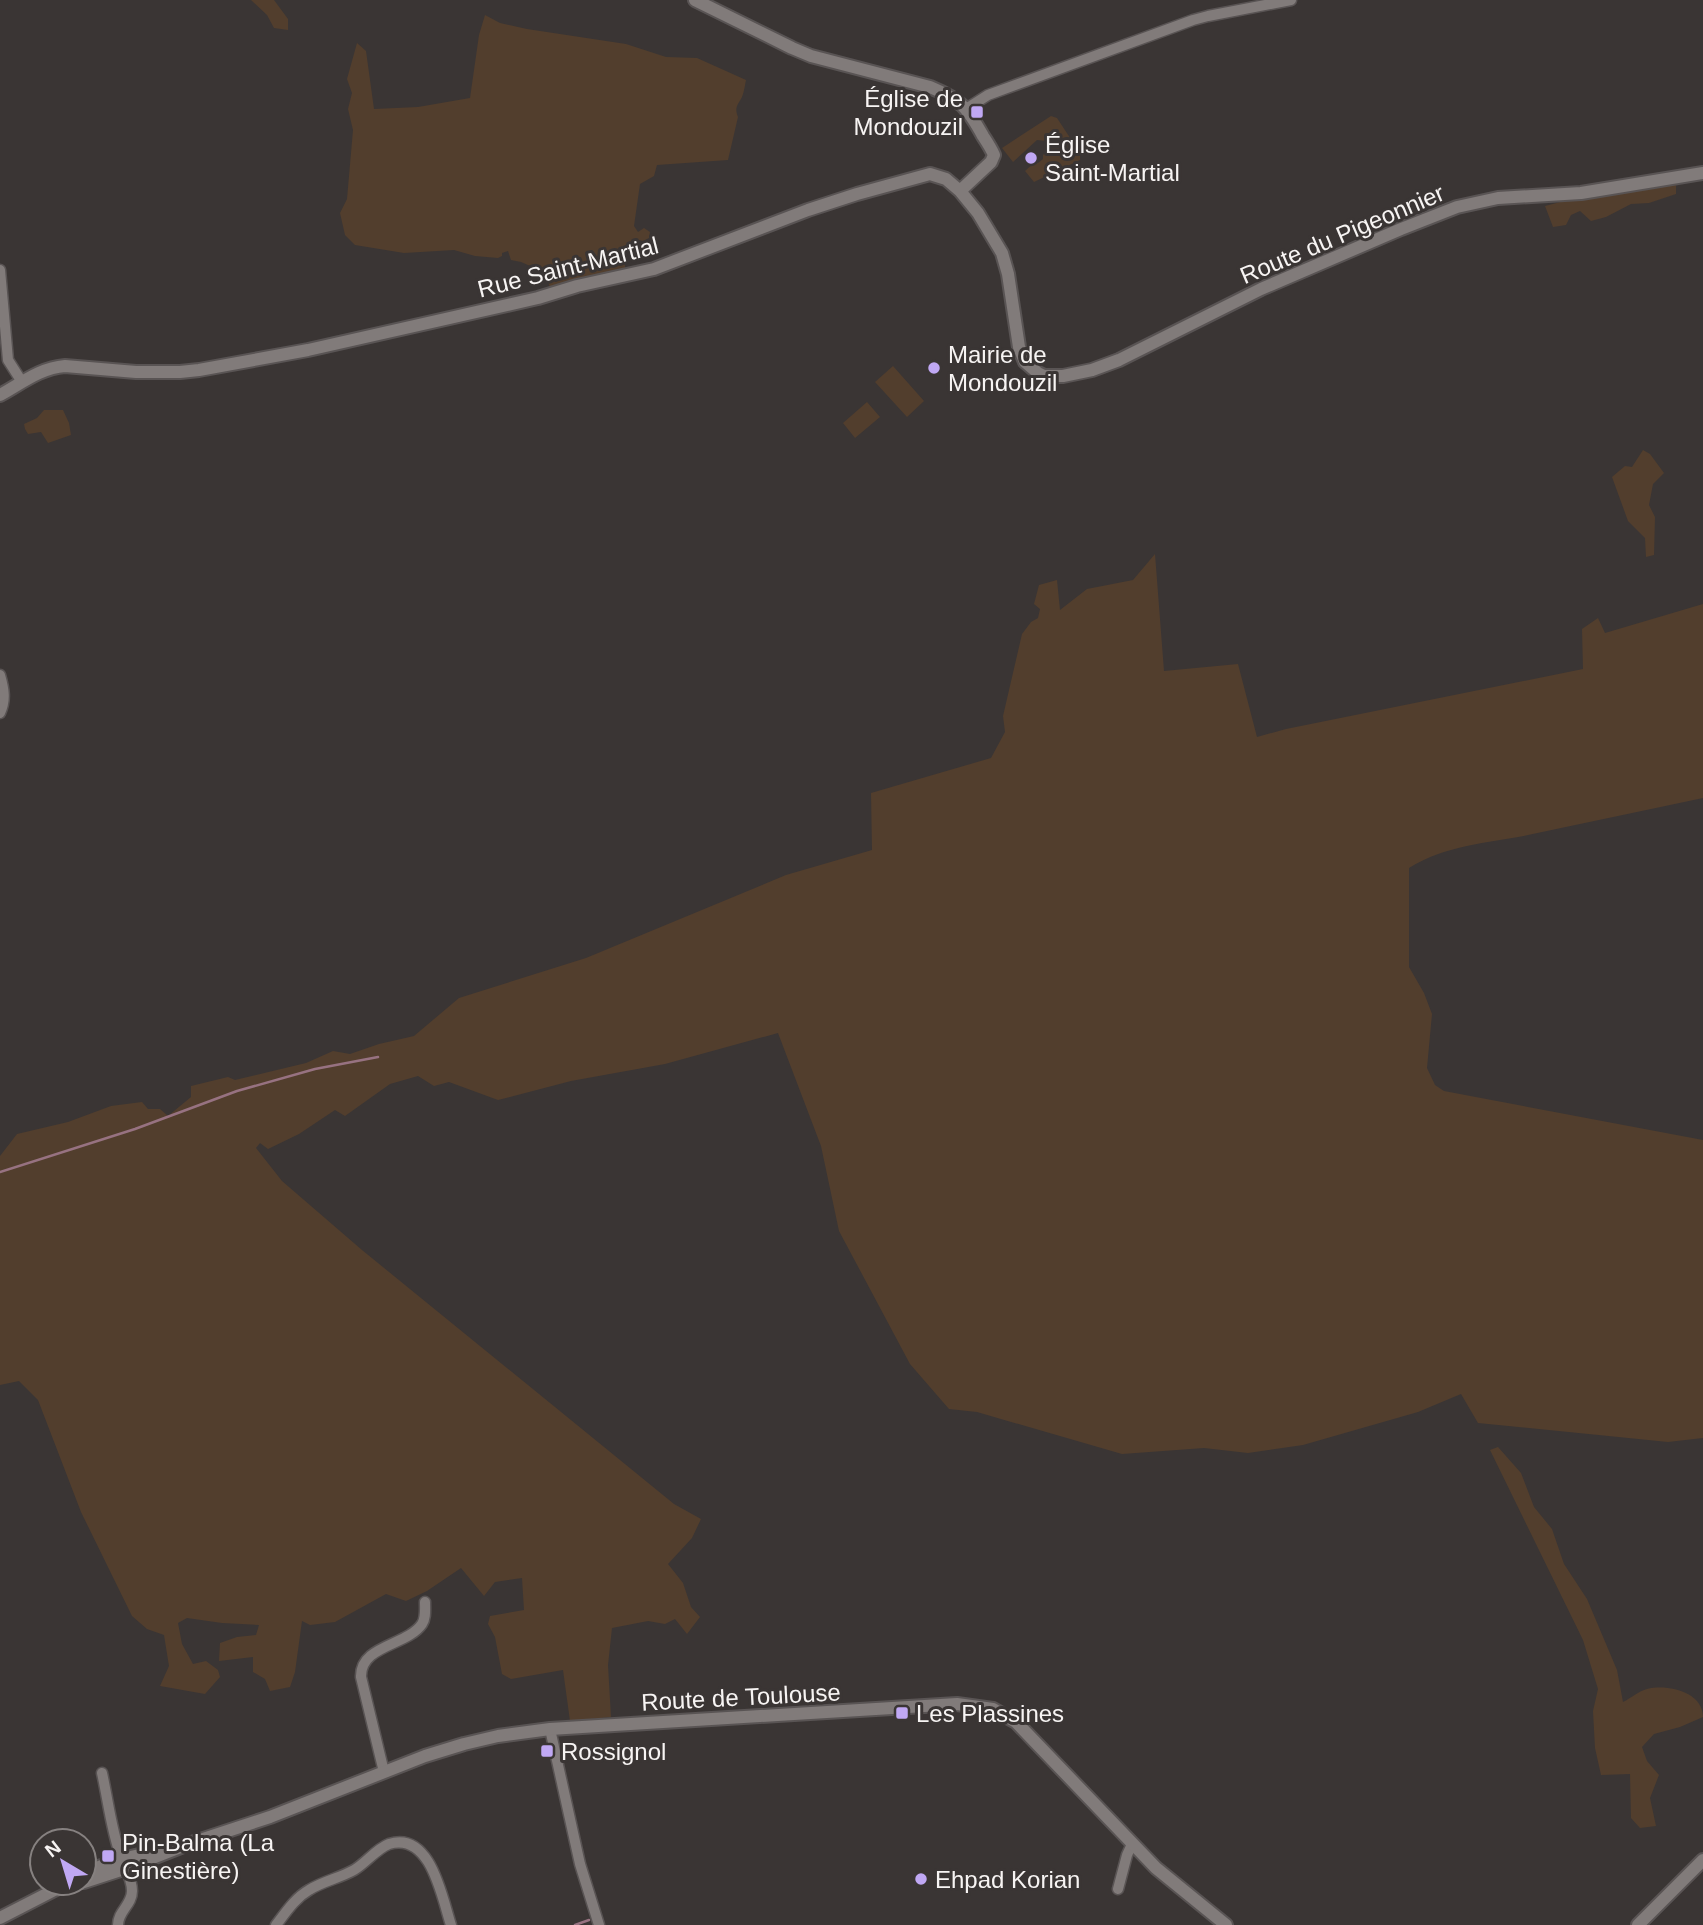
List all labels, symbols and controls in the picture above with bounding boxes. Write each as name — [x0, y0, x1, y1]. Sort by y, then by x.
place label: Église de Mondouzil — [854, 85, 963, 140]
marker: Église de Mondouzil — [969, 104, 985, 120]
place label: Église Saint-Martial — [1045, 131, 1180, 186]
marker: Église Saint-Martial — [1023, 150, 1039, 166]
street label: Route du Pigeonnier — [1236, 179, 1448, 289]
street label: Rue Saint-Martial — [475, 231, 661, 303]
place label: Mairie de Mondouzil — [948, 341, 1057, 396]
marker: Mairie de Mondouzil — [926, 360, 942, 376]
street label: Route de Toulouse — [641, 1678, 841, 1716]
place label: Les Plassines — [916, 1700, 1064, 1727]
marker: Les Plassines — [894, 1705, 910, 1721]
place label: Rossignol — [561, 1738, 666, 1765]
marker: Rossignol — [539, 1743, 555, 1759]
north arrow — [28, 1827, 98, 1897]
place label: Pin-Balma (La Ginestière) — [122, 1829, 275, 1884]
text: N — [41, 1836, 65, 1861]
marker: Pin-Balma (La Ginestière) — [100, 1848, 116, 1864]
place label: Ehpad Korian — [935, 1866, 1080, 1893]
marker: Ehpad Korian — [913, 1871, 929, 1887]

